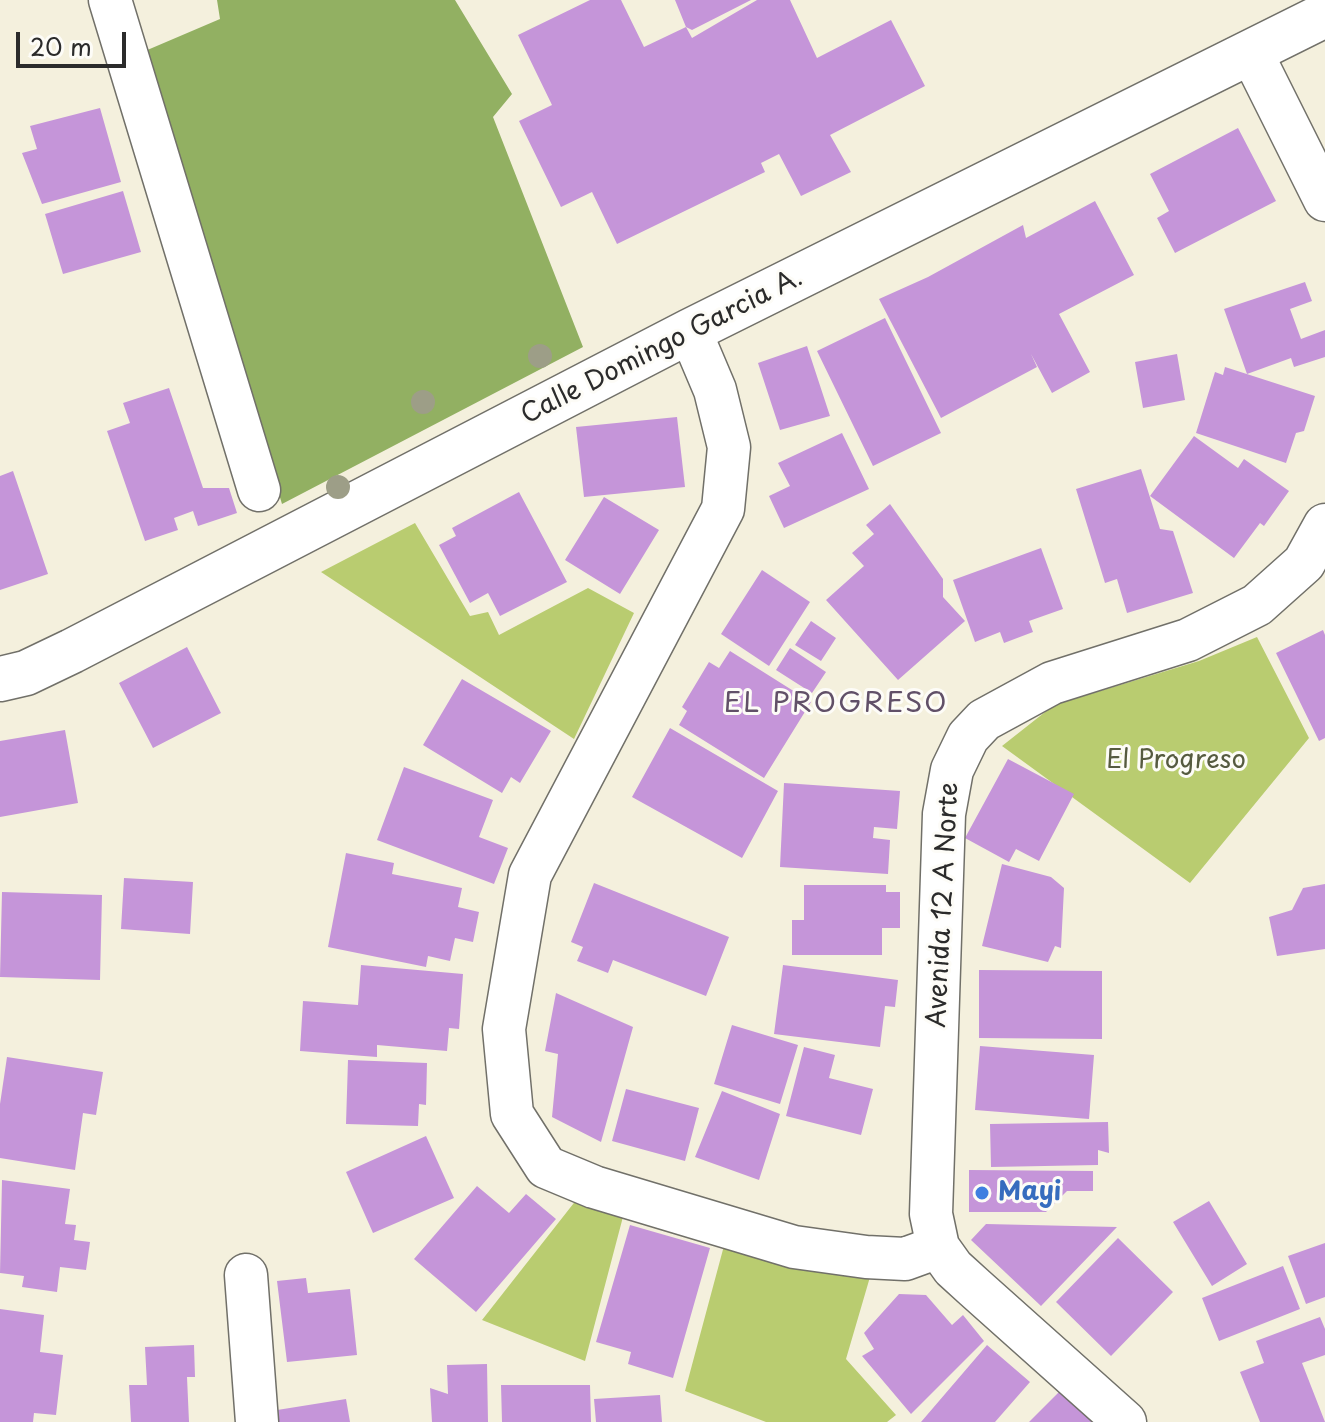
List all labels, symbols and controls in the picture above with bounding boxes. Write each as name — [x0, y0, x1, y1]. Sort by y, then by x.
scale bar — [20, 16, 130, 66]
text: 20 m — [30, 28, 92, 64]
street label: Calle Domingo Garcia A. — [516, 262, 808, 432]
district label: EL PROGRESO — [726, 687, 946, 721]
park label: El Progreso — [1106, 745, 1246, 777]
street label: Avenida 12 A Norte — [922, 782, 966, 1028]
place label: Mayi — [998, 1177, 1061, 1209]
marker: Mayi — [973, 1184, 991, 1202]

